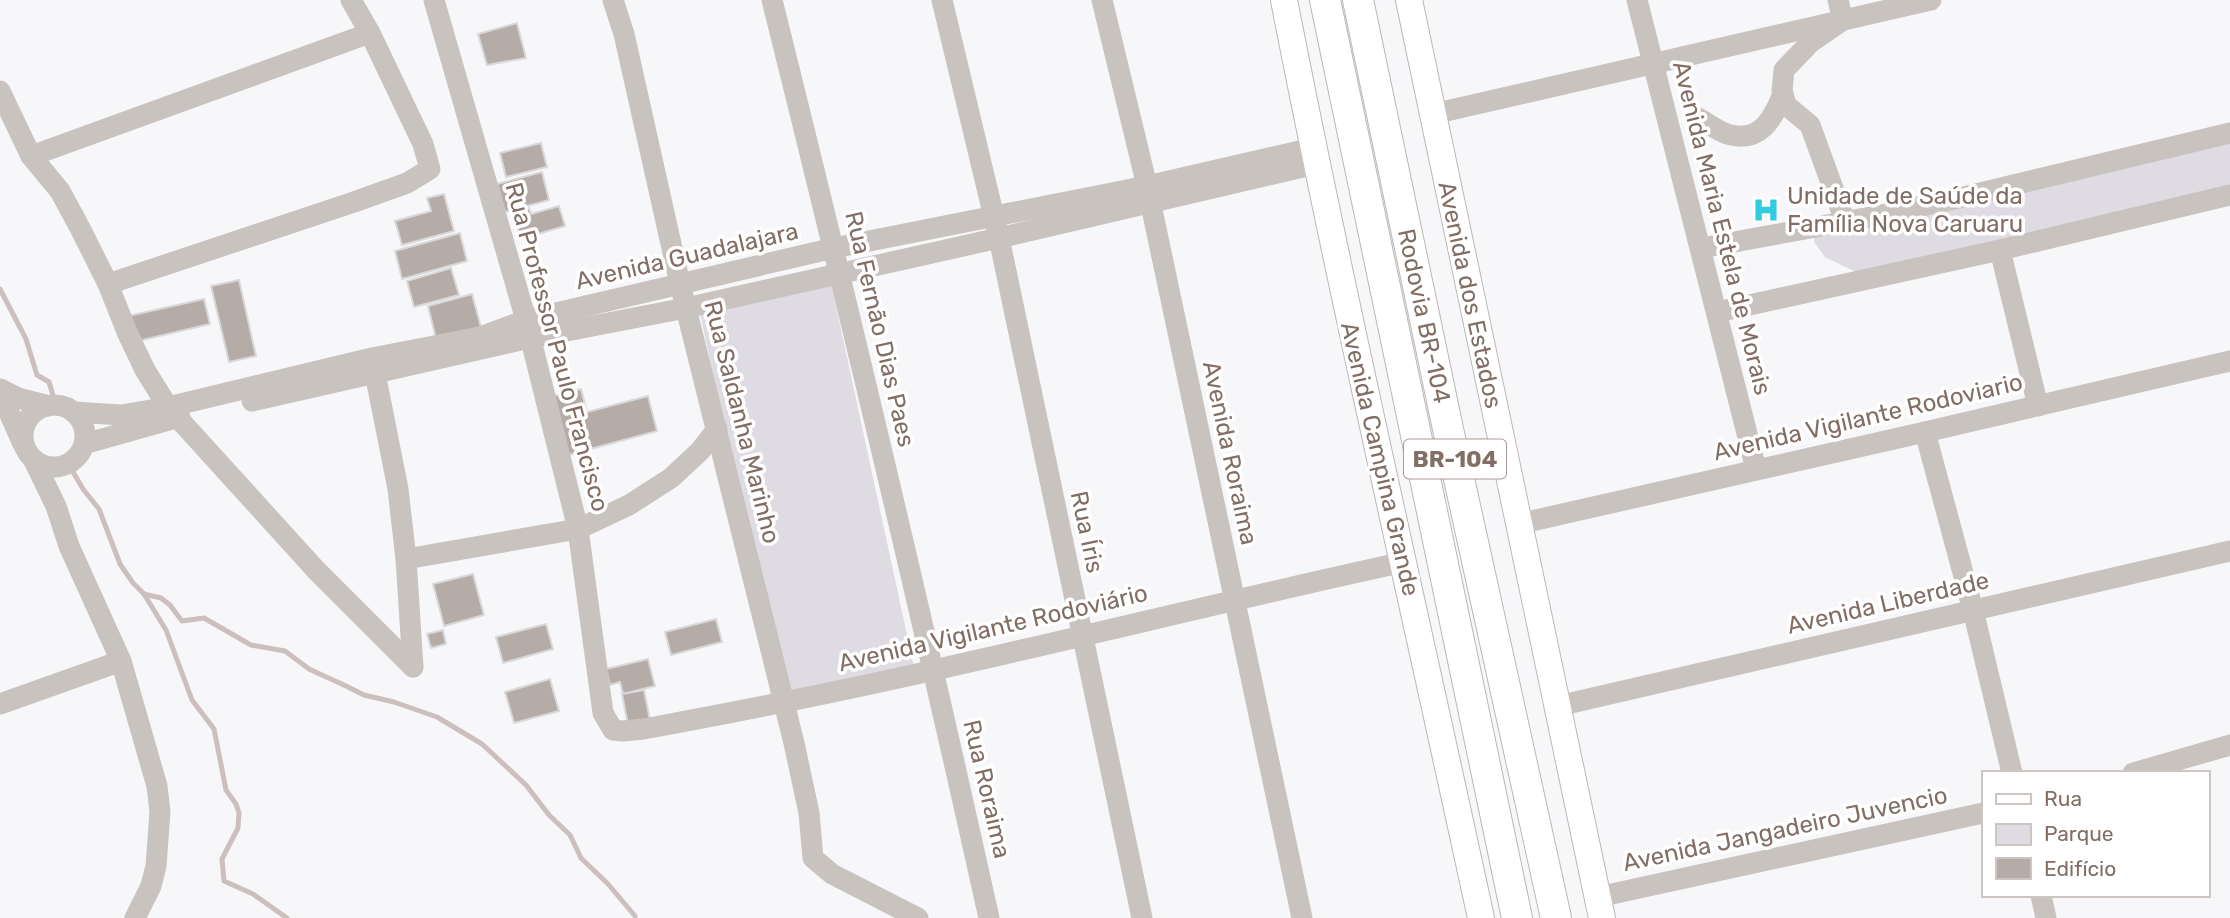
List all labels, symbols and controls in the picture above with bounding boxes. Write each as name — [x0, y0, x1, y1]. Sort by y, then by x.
street label: Avenida Maria Estela de Morais — [1667, 58, 1777, 398]
street label: Rua Professor Paulo Francisco — [500, 179, 614, 515]
street label: Avenida dos Estados — [1432, 179, 1508, 411]
place label: Unidade de Saúde da Família Nova Caruaru — [1787, 182, 2023, 238]
hospital icon: Unidade de Saúde da Família Nova Caruaru — [1751, 195, 1781, 225]
street label: Rua Fernão Dias Paes — [839, 208, 921, 450]
street label: Avenida Guadalajara — [573, 217, 801, 295]
street label: Rodovia BR-104 — [1392, 226, 1456, 406]
street label: Rua Saldanha Marinho — [698, 298, 786, 546]
street label: Avenida Campina Grande — [1335, 319, 1425, 599]
street label: Avenida Roraima — [1197, 358, 1263, 548]
street label: Avenida Vigilante Rodoviario — [1711, 368, 2025, 466]
road number: BR-104 — [1404, 440, 1506, 478]
street label: Rua Íris — [1065, 488, 1109, 576]
street label: Avenida Liberdade — [1784, 566, 1992, 640]
street label: Avenida Vigilante Rodoviário — [836, 579, 1150, 677]
street label: Rua Roraima — [957, 717, 1017, 861]
legend — [1982, 771, 2209, 897]
street label: Avenida Jangadeiro Juvencio — [1620, 781, 1950, 877]
text: Rua — [2044, 786, 2082, 811]
text: Parque — [2044, 821, 2114, 846]
text: Edifício — [2044, 856, 2116, 881]

